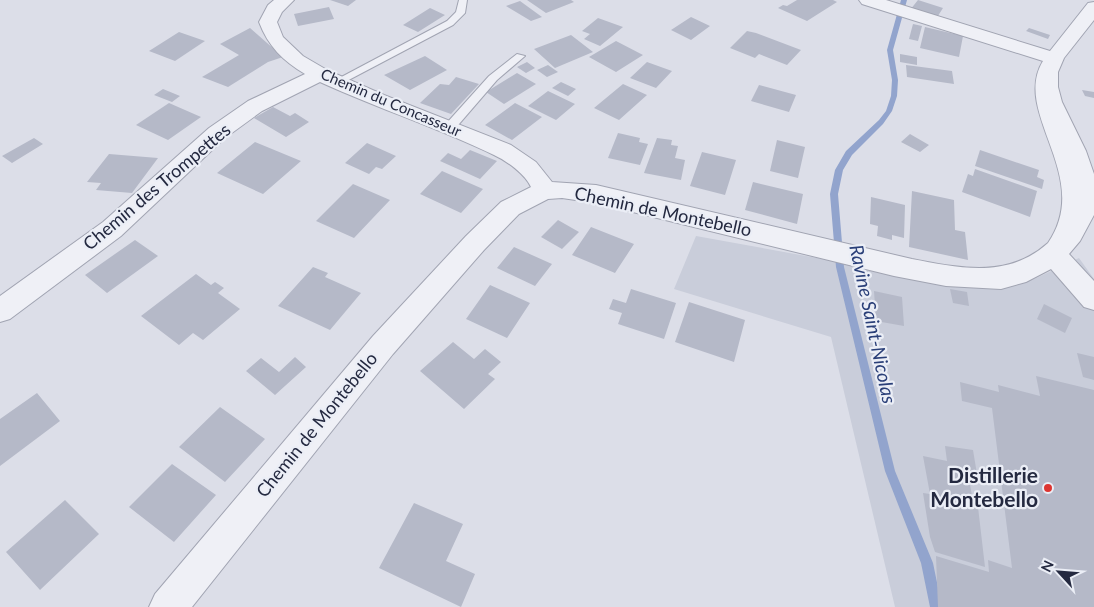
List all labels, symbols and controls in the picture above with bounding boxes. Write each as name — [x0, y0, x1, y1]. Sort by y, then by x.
street label: Chemin du Concasseur — [318, 64, 465, 140]
street label: Chemin des Trompettes — [78, 118, 235, 254]
street label: Chemin de Montebello — [573, 182, 754, 241]
water label: Ravine Saint-Nicolas — [845, 242, 902, 406]
street label: Chemin de Montebello — [251, 347, 382, 501]
place label: Distillerie Montebello — [930, 462, 1038, 511]
marker: Distillerie Montebello — [1042, 482, 1054, 494]
north arrow — [1034, 547, 1084, 597]
text: N — [1037, 558, 1057, 575]

